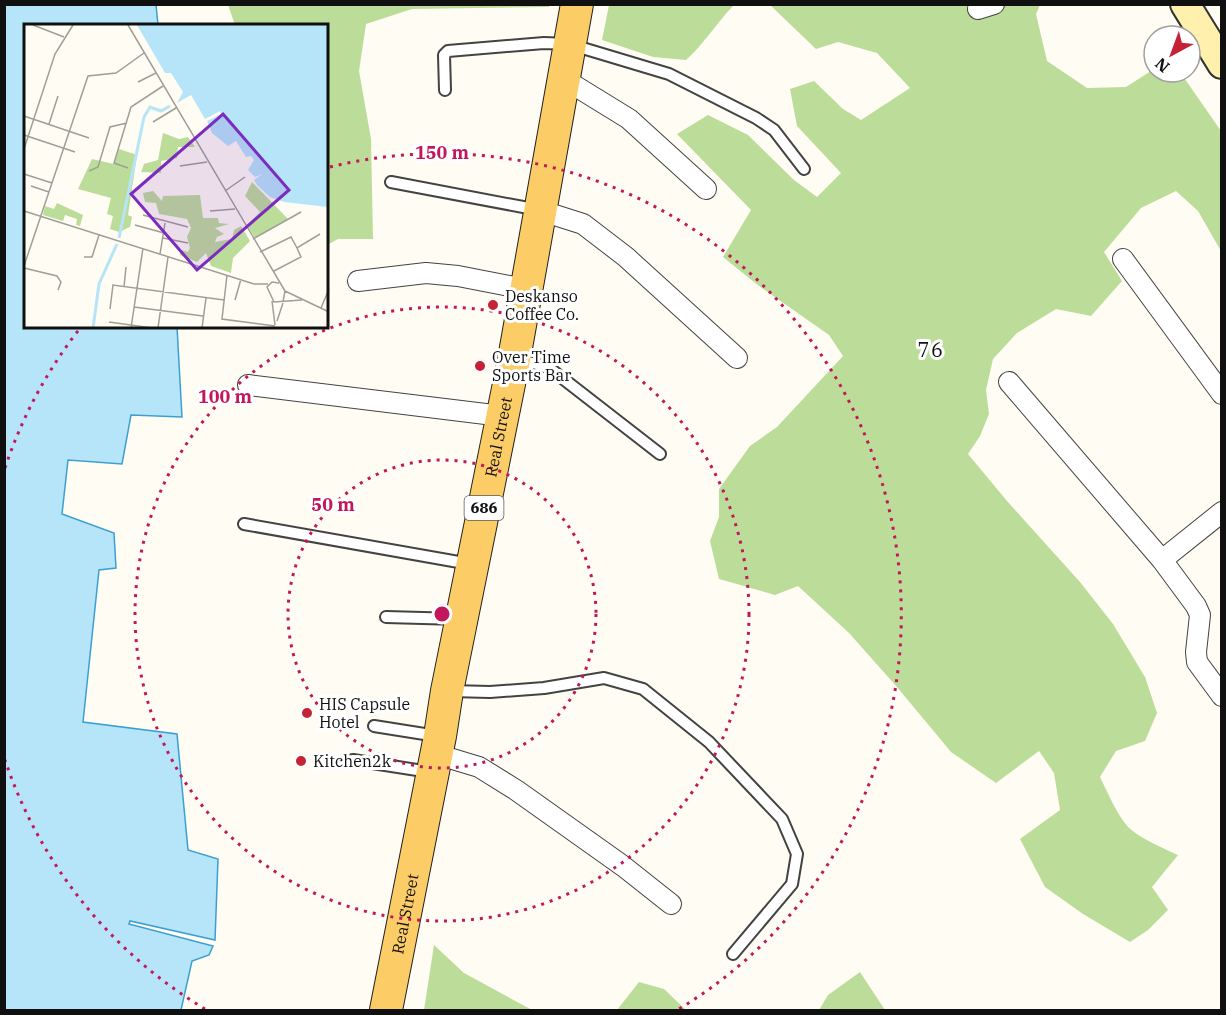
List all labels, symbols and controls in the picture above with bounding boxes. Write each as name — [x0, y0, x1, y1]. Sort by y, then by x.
inset map — [24, 24, 328, 328]
north arrow — [1142, 24, 1202, 84]
text: N — [1151, 54, 1173, 77]
text: 150 m — [415, 141, 470, 164]
place label: Deskanso Coffee Co. — [505, 286, 579, 324]
marker: Deskanso Coffee Co. — [486, 298, 500, 312]
district label: 76 — [918, 336, 945, 363]
place label: Over Time Sports Bar — [492, 347, 571, 385]
marker: Over Time Sports Bar — [473, 359, 487, 373]
text: 100 m — [198, 385, 253, 408]
street label: Real Street — [480, 395, 516, 479]
text: 50 m — [311, 493, 355, 516]
road number: 686 — [464, 496, 504, 520]
centre of rings — [432, 604, 452, 624]
place label: HIS Capsule Hotel — [319, 694, 410, 732]
marker: HIS Capsule Hotel — [300, 706, 314, 720]
place label: Kitchen2k — [313, 751, 392, 771]
marker: Kitchen2k — [294, 754, 308, 768]
street label: Real Street — [387, 872, 423, 956]

